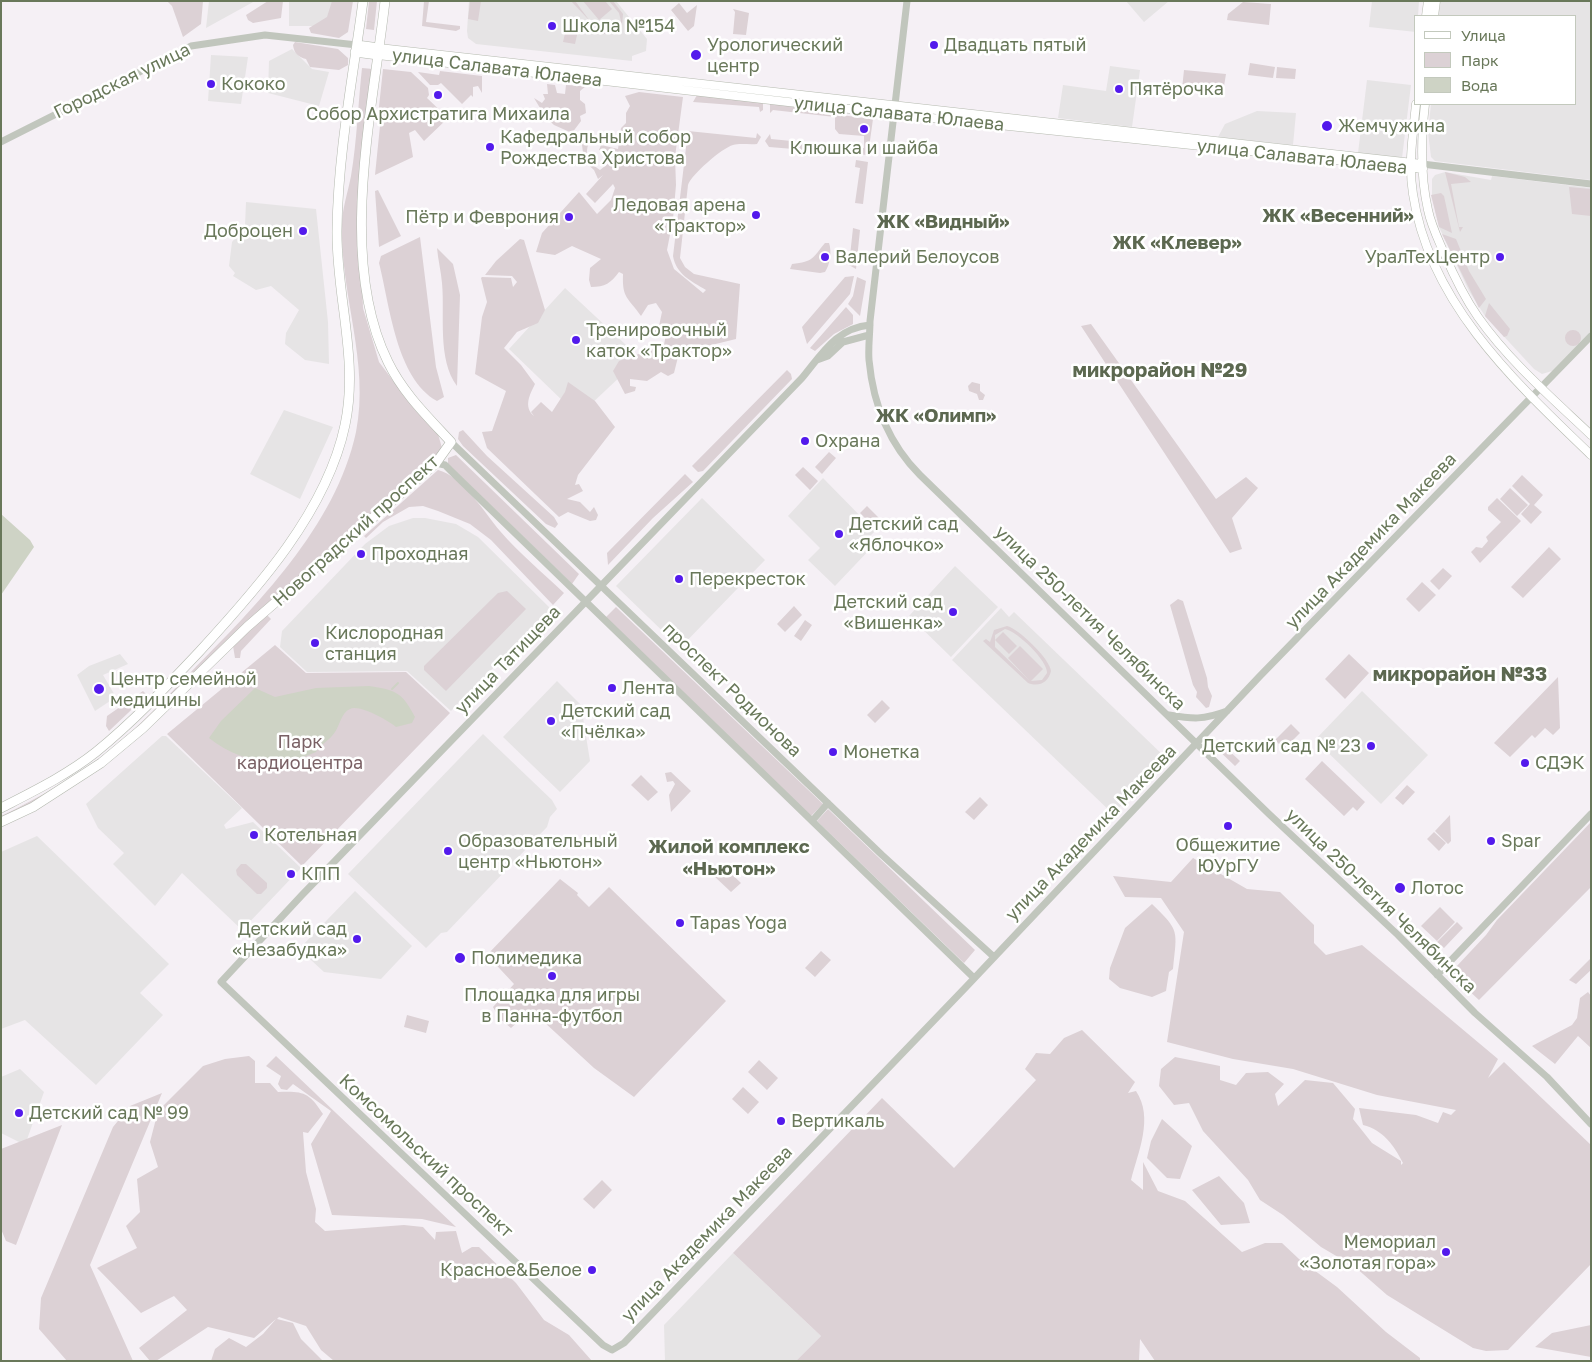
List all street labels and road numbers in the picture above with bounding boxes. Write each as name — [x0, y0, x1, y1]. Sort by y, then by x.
street label: Городская улица — [50, 39, 194, 123]
street label: улица Салавата Юлаева — [391, 44, 603, 92]
street label: улица Салавата Юлаева — [793, 92, 1005, 136]
street label: улица Салавата Юлаева — [1196, 135, 1408, 179]
street label: улица Академика Макеева — [1281, 448, 1461, 634]
street label: Новоградский проспект — [269, 451, 443, 611]
street label: улица 250-летия Челябинска — [990, 521, 1190, 715]
street label: улица Татищева — [451, 601, 565, 719]
street label: проспект Родионова — [658, 618, 806, 762]
street label: улица Академика Макеева — [1001, 740, 1181, 926]
street label: улица 250-летия Челябинска — [1281, 804, 1481, 998]
street label: Комсомольский проспект — [335, 1070, 517, 1242]
street label: улица Академика Макеева — [617, 1141, 797, 1327]

